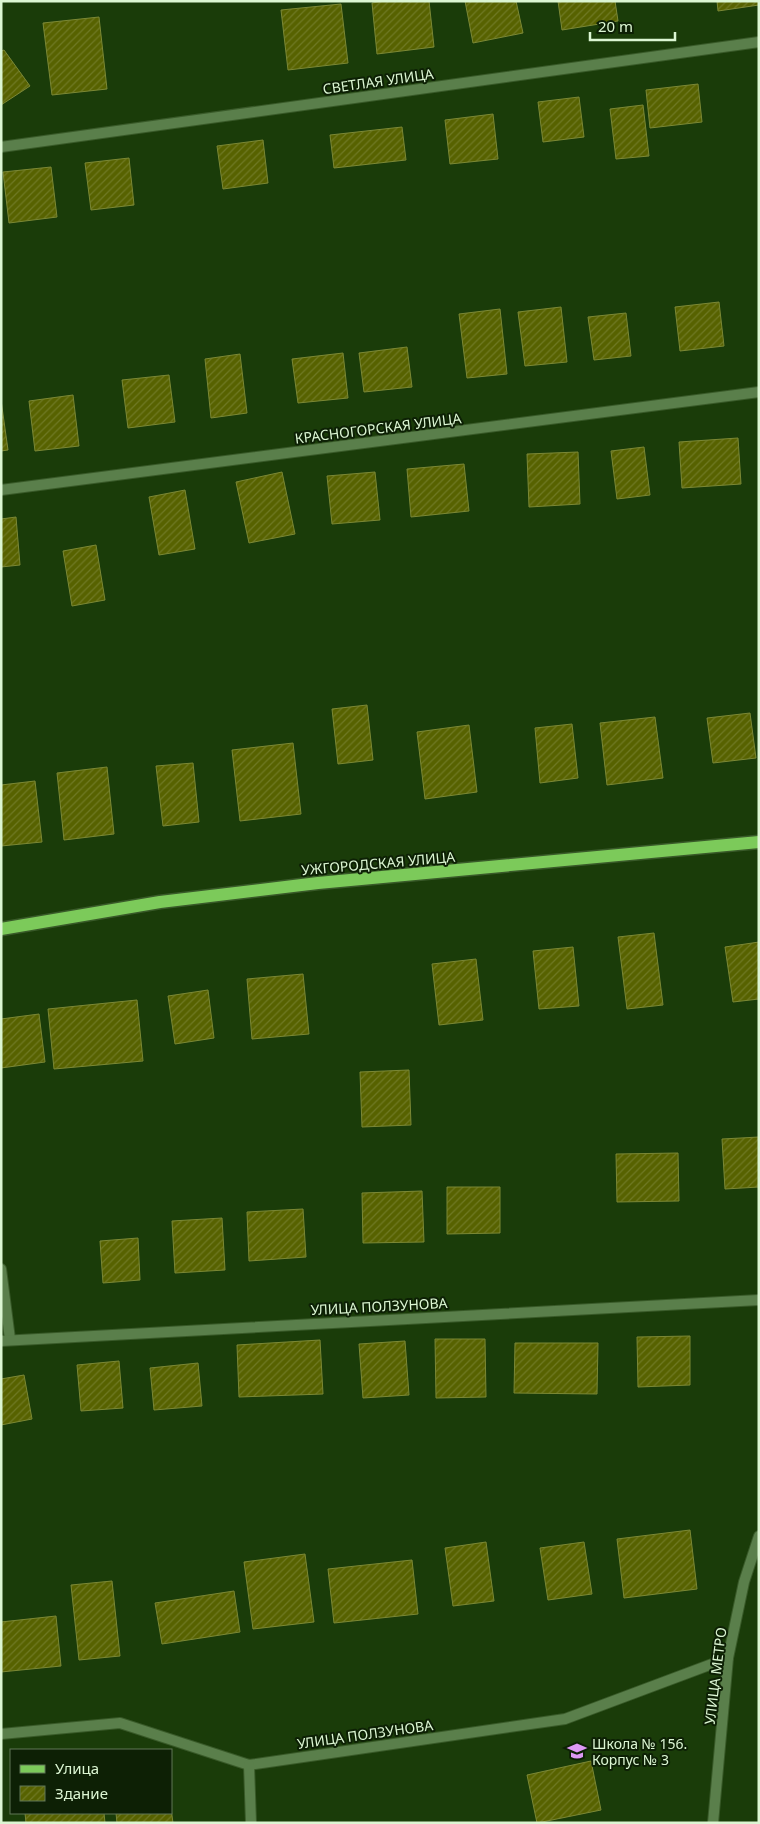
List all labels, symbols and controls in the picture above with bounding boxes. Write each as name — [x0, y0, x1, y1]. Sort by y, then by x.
scale bar — [590, 10, 675, 42]
text: 20 m — [598, 16, 633, 36]
street label: СВЕТЛАЯ УЛИЦА — [321, 64, 435, 98]
street label: КРАСНОГОРСКАЯ УЛИЦА — [294, 408, 462, 448]
street label: УЖГОРОДСКАЯ УЛИЦА — [300, 847, 456, 879]
street label: УЛИЦА ПОЛЗУНОВА — [310, 1293, 448, 1319]
street label: УЛИЦА МЕТРО — [700, 1626, 730, 1726]
street label: УЛИЦА ПОЛЗУНОВА — [296, 1715, 434, 1753]
place label: Школа № 156. Корпус № 3 — [592, 1734, 687, 1769]
school or university icon: Школа № 156. Корпус № 3 — [566, 1740, 588, 1762]
legend — [10, 1749, 172, 1814]
text: Улица — [55, 1758, 99, 1778]
text: Здание — [55, 1783, 108, 1803]

